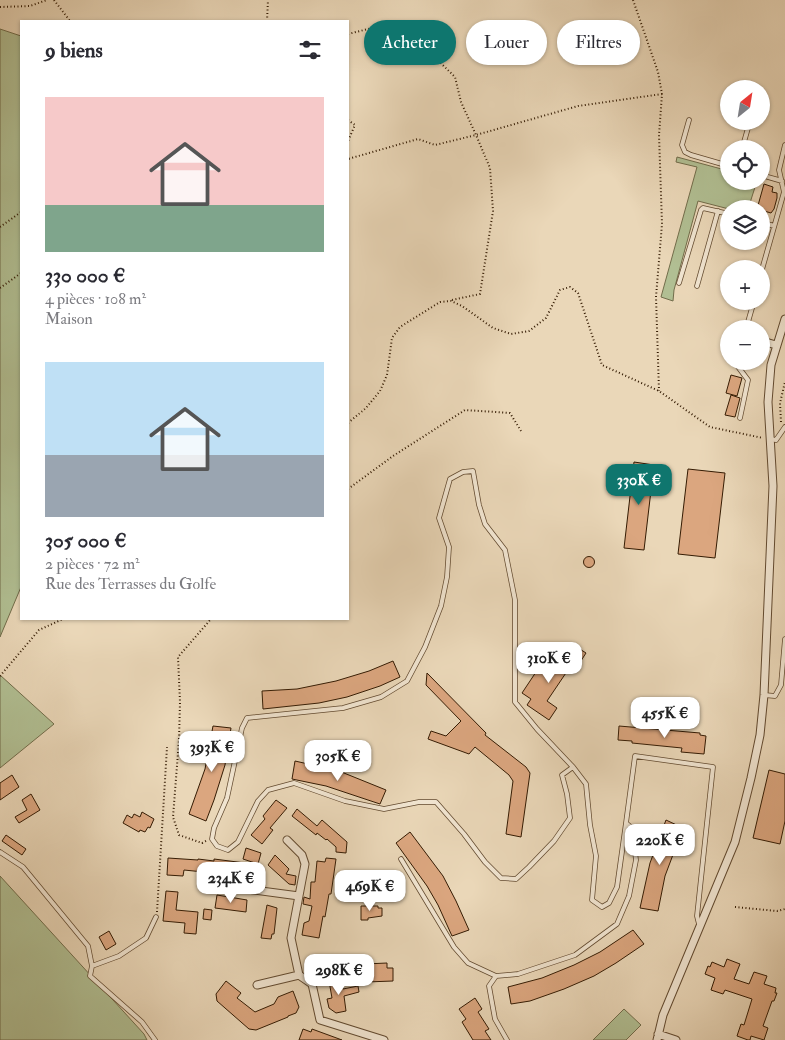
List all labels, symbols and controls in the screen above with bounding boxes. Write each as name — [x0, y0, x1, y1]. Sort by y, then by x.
chip: Acheter — [364, 20, 456, 65]
chip: Louer — [466, 20, 547, 65]
chip: Filtres — [557, 20, 640, 65]
icon: filters — [296, 36, 324, 64]
text: 9 biens — [45, 37, 103, 64]
north arrow — [720, 80, 770, 130]
map controls — [720, 80, 770, 370]
icon: home — [140, 129, 230, 219]
button: locate — [720, 140, 770, 190]
button: layers — [720, 200, 770, 250]
button: + — [720, 260, 770, 310]
text: 330 000 € — [45, 262, 125, 289]
text: 4 pièces · 108 m² — [45, 289, 146, 309]
text: Maison — [45, 309, 93, 329]
button: − — [720, 320, 770, 370]
icon: home — [140, 394, 230, 484]
pin: 330K € — [598, 464, 680, 506]
text: 330K € — [617, 470, 661, 490]
text: 305 000 € — [45, 527, 127, 554]
text: 2 pièces · 72 m² — [45, 554, 140, 574]
text: Rue des Terrasses du Golfe — [45, 574, 216, 594]
pin: 310K € — [508, 642, 590, 684]
text: 310K € — [527, 648, 571, 668]
pin: 455K € — [624, 696, 706, 739]
text: 455K € — [642, 703, 688, 723]
pin: 393K € — [171, 730, 253, 773]
text: 393K € — [190, 737, 234, 757]
pin: 305K € — [297, 740, 379, 782]
text: 305K € — [315, 746, 361, 766]
pin: 220K € — [619, 824, 701, 866]
text: 220K € — [636, 830, 684, 850]
pin: 234K € — [190, 862, 272, 904]
text: 234K € — [208, 868, 254, 888]
pin: 469K € — [329, 870, 411, 912]
text: 469K € — [346, 876, 394, 896]
pin: 298K € — [298, 954, 380, 996]
text: 298K € — [315, 960, 363, 980]

